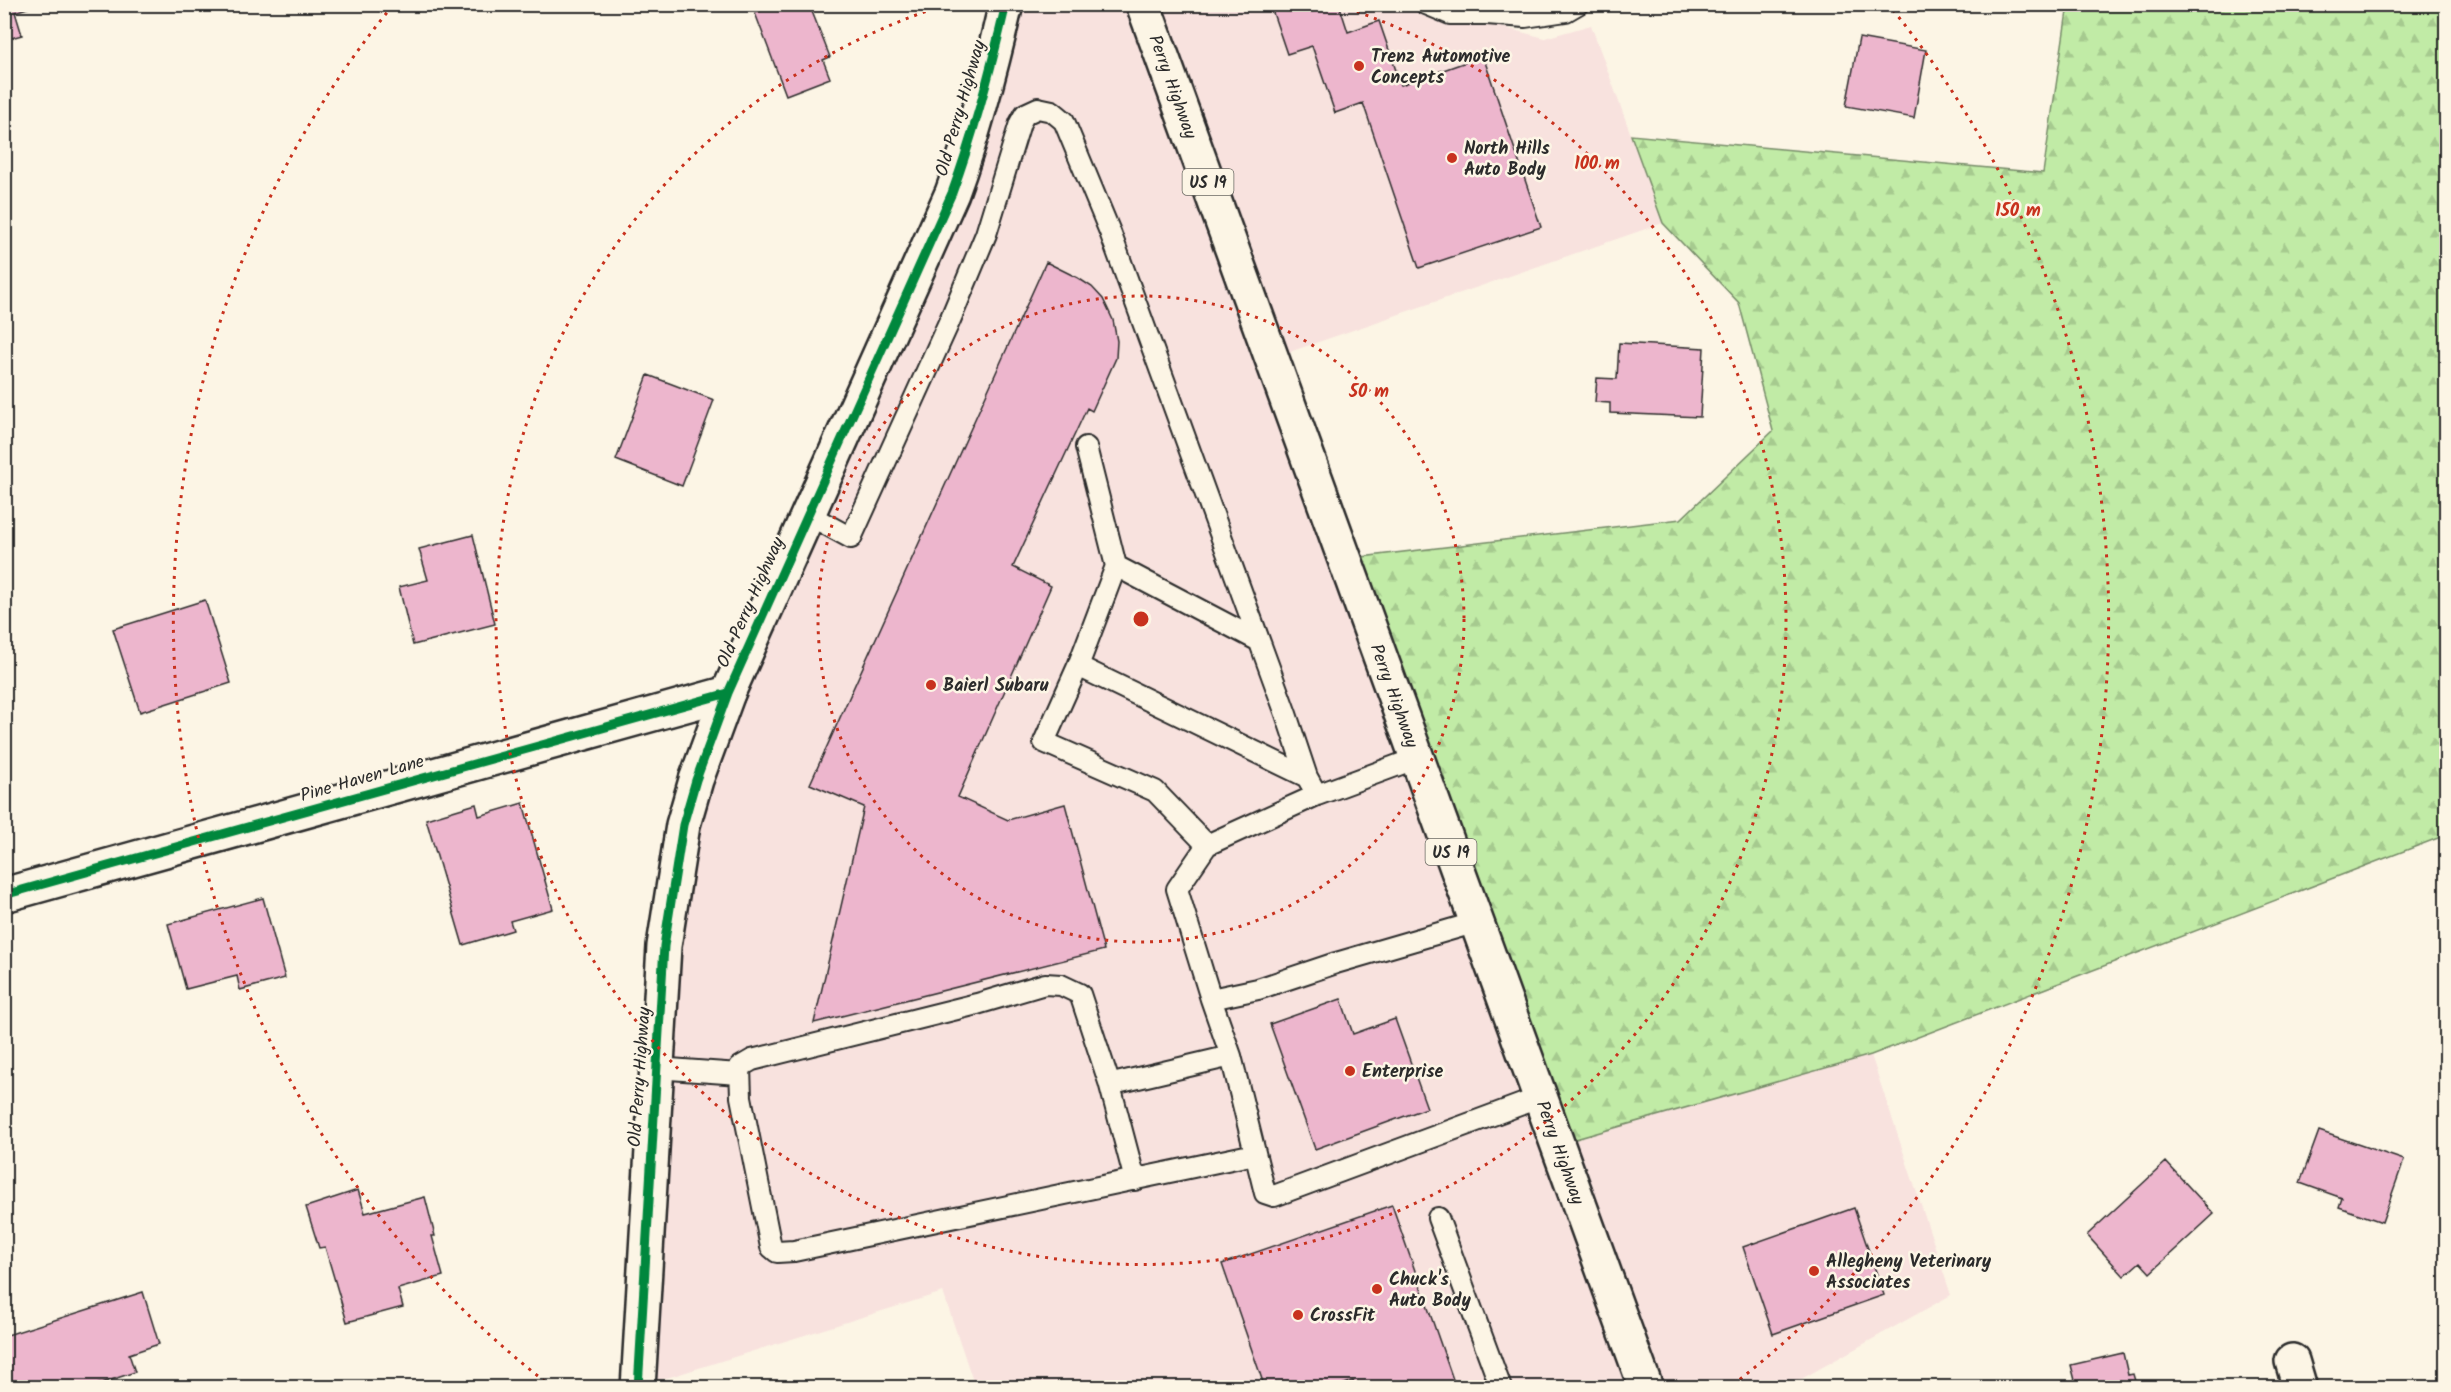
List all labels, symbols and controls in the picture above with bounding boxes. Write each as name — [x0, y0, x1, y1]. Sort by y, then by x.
street label: Perry Highway — [1139, 31, 1204, 144]
street label: Old Perry Highway — [928, 36, 995, 180]
place label: Trenz Automotive Concepts — [1371, 43, 1510, 93]
marker: Trenz Automotive Concepts — [1352, 59, 1366, 73]
place label: North Hills Auto Body — [1464, 135, 1550, 185]
text: 100 m — [1574, 150, 1620, 179]
marker: North Hills Auto Body — [1445, 151, 1459, 165]
road number: US 19 — [1182, 169, 1234, 195]
text: 150 m — [1995, 197, 2041, 226]
text: 50 m — [1348, 378, 1389, 407]
street label: Old Perry Highway — [710, 532, 793, 673]
centre of rings — [1131, 609, 1151, 629]
street label: Perry Highway — [1361, 640, 1425, 753]
place label: Baierl Subaru — [943, 672, 1049, 701]
marker: Baierl Subaru — [924, 678, 938, 692]
street label: Pine Haven Lane — [297, 748, 428, 811]
road number: US 19 — [1426, 839, 1476, 865]
street label: Old Perry Highway — [621, 1005, 660, 1148]
place label: Enterprise — [1362, 1058, 1444, 1087]
marker: Enterprise — [1343, 1064, 1357, 1078]
street label: Perry Highway — [1527, 1097, 1591, 1210]
place label: Allegheny Veterinary Associates — [1826, 1248, 1992, 1298]
marker: Allegheny Veterinary Associates — [1807, 1264, 1821, 1278]
place label: Chuck's Auto Body — [1389, 1266, 1471, 1316]
marker: Chuck's Auto Body — [1370, 1282, 1384, 1296]
place label: CrossFit — [1310, 1302, 1376, 1331]
marker: CrossFit — [1291, 1308, 1305, 1322]

